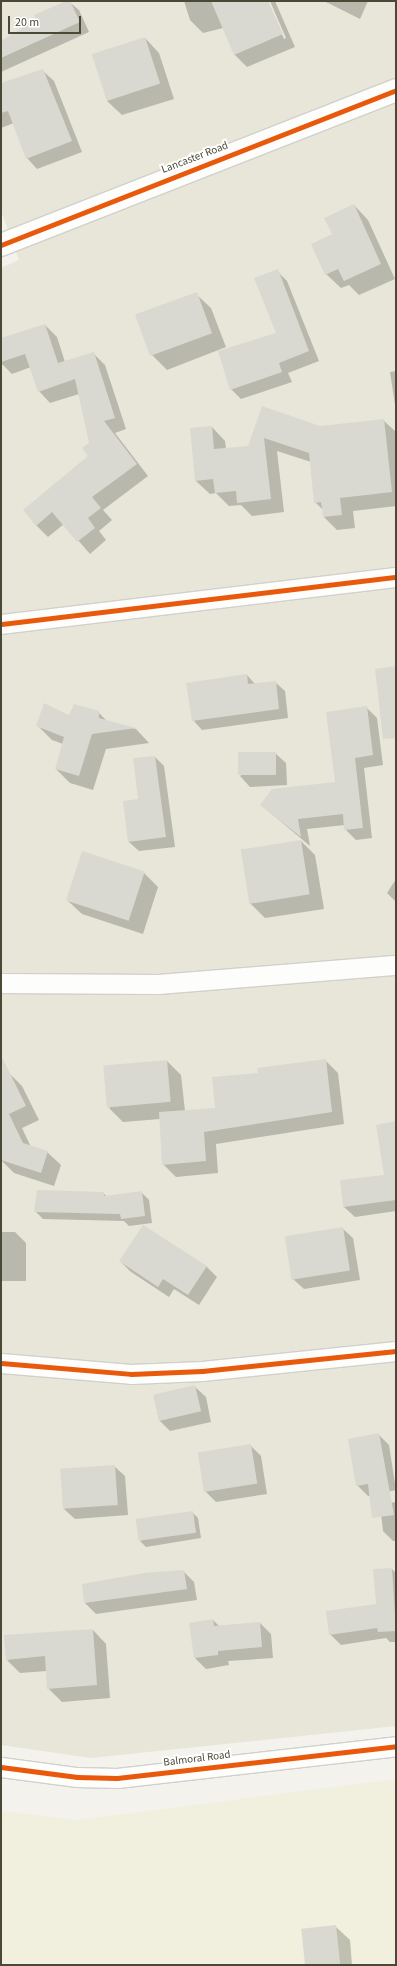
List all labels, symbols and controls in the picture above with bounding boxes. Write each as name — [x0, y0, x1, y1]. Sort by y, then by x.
scale bar — [10, 8, 83, 34]
text: 20 m — [15, 14, 39, 31]
street label: Lancaster Road — [160, 139, 230, 177]
street label: Balmoral Road — [163, 1748, 231, 1770]

